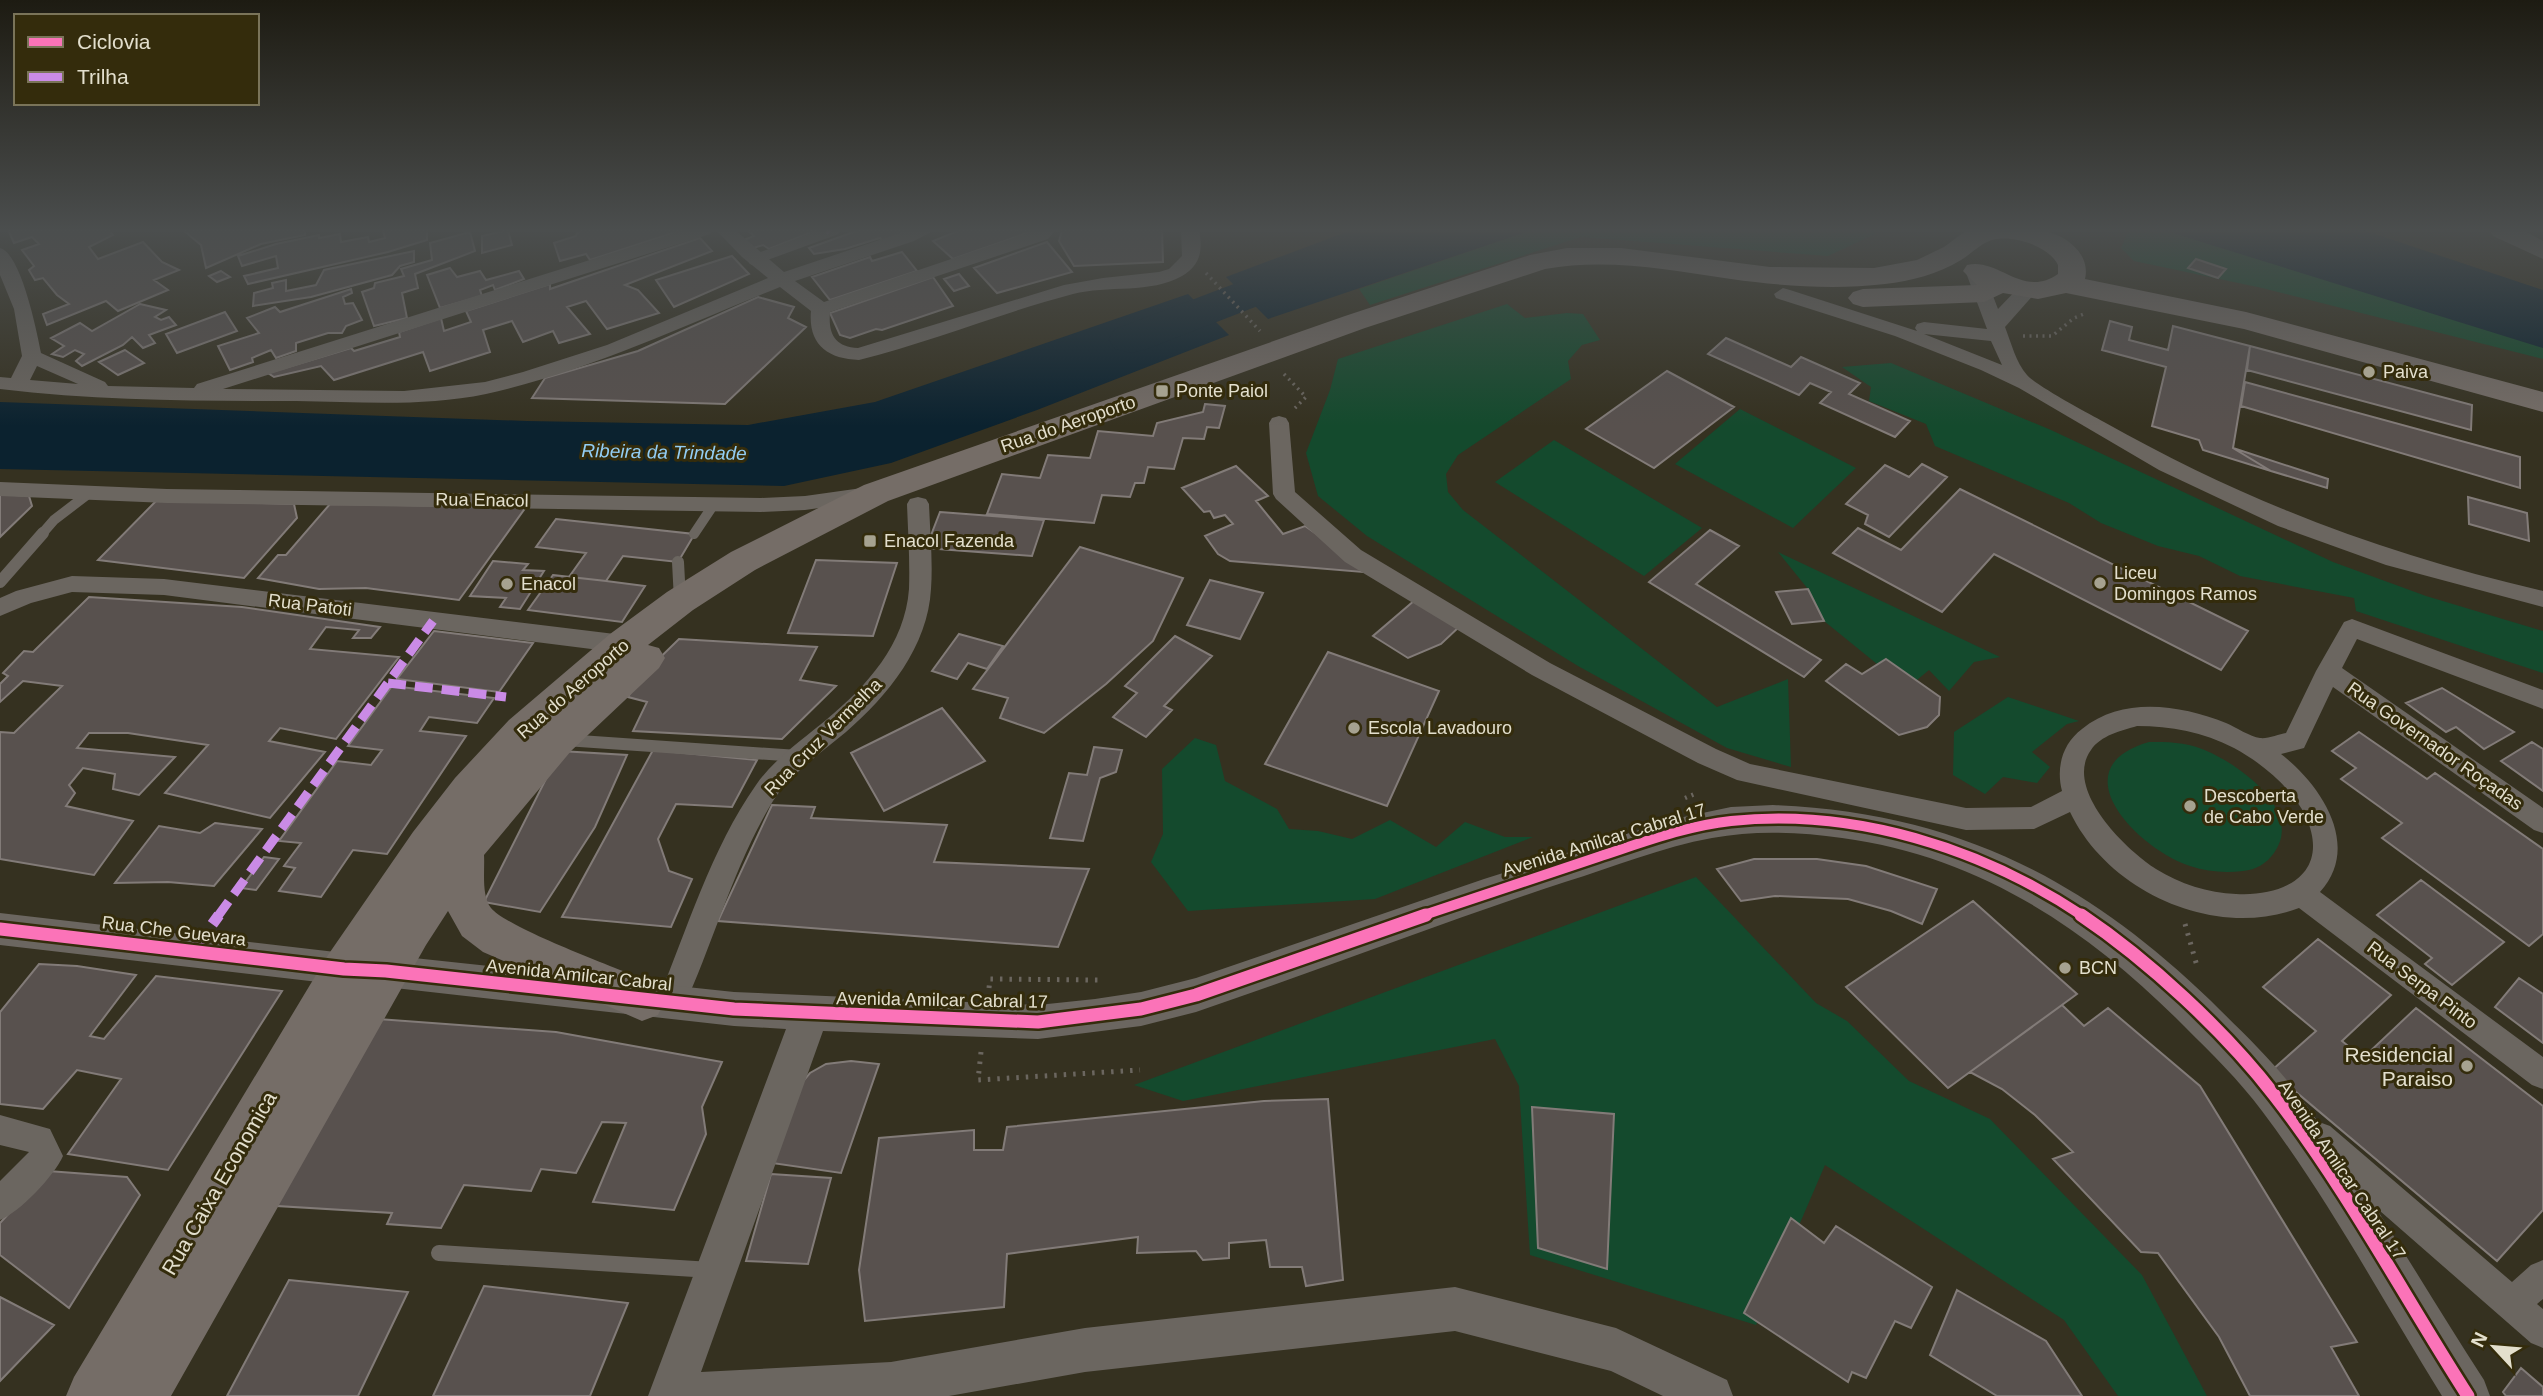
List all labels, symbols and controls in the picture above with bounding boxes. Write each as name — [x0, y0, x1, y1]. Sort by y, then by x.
legend — [14, 14, 259, 105]
text: Ciclovia — [77, 30, 151, 53]
text: Trilha — [77, 65, 129, 88]
place label: Paiva — [2383, 362, 2429, 382]
marker: Paiva — [2361, 364, 2377, 380]
place label: Ponte Paiol — [1176, 381, 1268, 401]
marker: Ponte Paiol — [1154, 383, 1170, 399]
street label: Rua do Aeroporto — [998, 392, 1138, 456]
water label: Ribeira da Trindade — [581, 440, 747, 464]
street label: Rua Enacol — [435, 489, 529, 511]
place label: Enacol Fazenda — [884, 531, 1015, 551]
marker: Enacol Fazenda — [862, 533, 878, 549]
place label: Liceu Domingos Ramos — [2114, 563, 2257, 604]
place label: Enacol — [521, 574, 576, 594]
marker: Liceu Domingos Ramos — [2092, 575, 2108, 591]
marker: Enacol — [499, 576, 515, 592]
street label: Rua Patoti — [267, 590, 353, 620]
street label: Rua do Aeroporto — [513, 635, 633, 743]
street label: Rua Cruz Vermelha — [760, 674, 886, 800]
street label: Rua Governador Roçadas — [2344, 678, 2526, 814]
place label: Escola Lavadouro — [1368, 718, 1512, 738]
marker: Escola Lavadouro — [1346, 720, 1362, 736]
place label: Descoberta de Cabo Verde — [2204, 786, 2324, 827]
marker: Descoberta de Cabo Verde — [2182, 798, 2198, 814]
street label: Avenida Amilcar Cabral 17 — [1500, 799, 1708, 881]
street label: Rua Che Guevara — [101, 912, 248, 950]
street label: Rua Serpa Pinto — [2363, 937, 2481, 1033]
street label: Avenida Amilcar Cabral — [485, 955, 673, 995]
place label: BCN — [2079, 958, 2117, 978]
marker: BCN — [2057, 960, 2073, 976]
street label: Avenida Amilcar Cabral 17 — [836, 988, 1048, 1012]
place label: Residencial Paraiso — [2344, 1043, 2453, 1090]
marker: Residencial Paraiso — [2459, 1058, 2475, 1074]
street label: Avenida Amilcar Cabral 17 — [2274, 1077, 2410, 1263]
street label: Rua Caixa Economica — [157, 1087, 281, 1279]
north arrow — [2459, 1312, 2529, 1382]
text: N — [2467, 1329, 2492, 1351]

